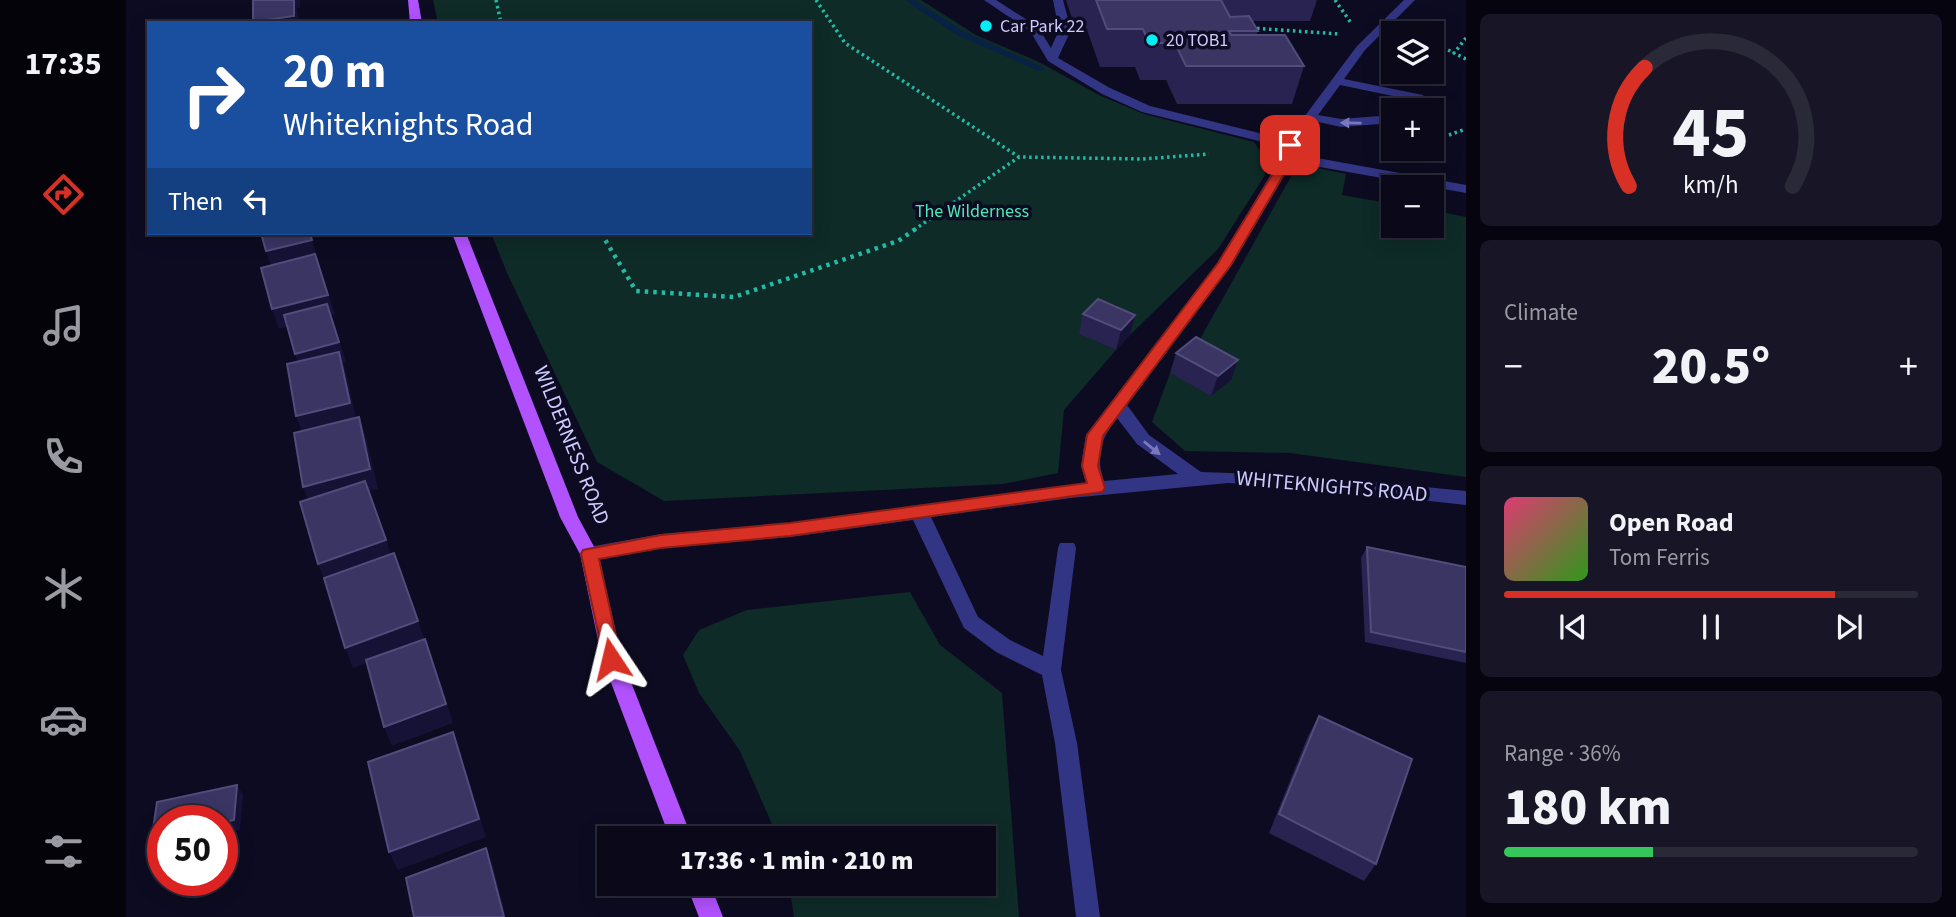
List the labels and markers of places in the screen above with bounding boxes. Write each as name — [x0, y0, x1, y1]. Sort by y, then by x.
place label: Car Park 22 — [1000, 14, 1084, 39]
marker: Car Park 22 — [978, 18, 994, 34]
place label: 20 TOB1 — [1166, 28, 1228, 53]
marker: 20 TOB1 — [1144, 32, 1160, 48]
pin — [1260, 115, 1320, 175]

